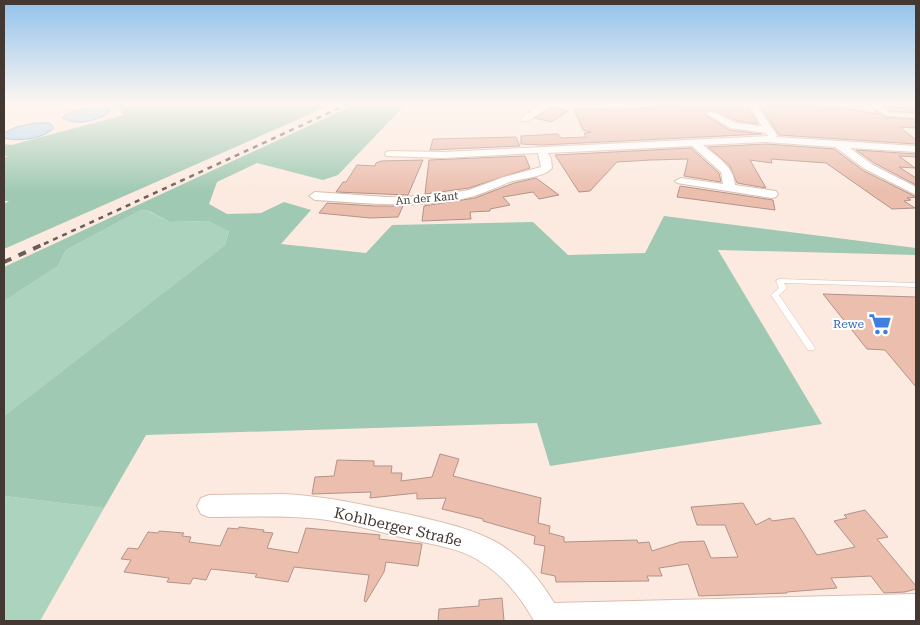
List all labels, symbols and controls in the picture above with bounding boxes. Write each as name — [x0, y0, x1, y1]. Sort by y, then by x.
street label: An der Kant — [395, 189, 459, 208]
supermarket icon: Rewe — [867, 311, 893, 337]
place label: Rewe — [833, 317, 864, 331]
street label: Kohlberger Straße — [332, 504, 464, 550]

